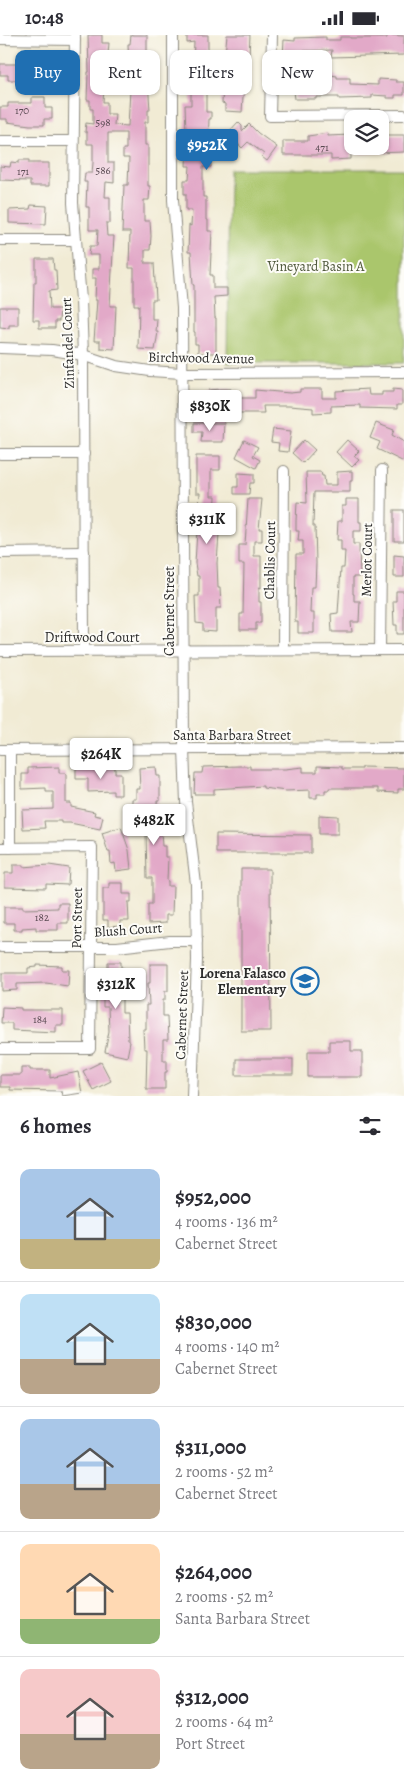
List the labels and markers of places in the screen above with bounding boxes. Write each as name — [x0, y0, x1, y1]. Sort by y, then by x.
pin: $952K — [172, 129, 242, 171]
pin: $830K — [175, 389, 245, 432]
pin: $311K — [172, 503, 242, 545]
pin: $264K — [66, 737, 136, 780]
pin: $482K — [119, 803, 189, 846]
place label: Lorena Falasco Elementary — [199, 964, 286, 999]
school or university icon: Lorena Falasco Elementary — [290, 966, 320, 996]
pin: $312K — [81, 967, 151, 1010]

